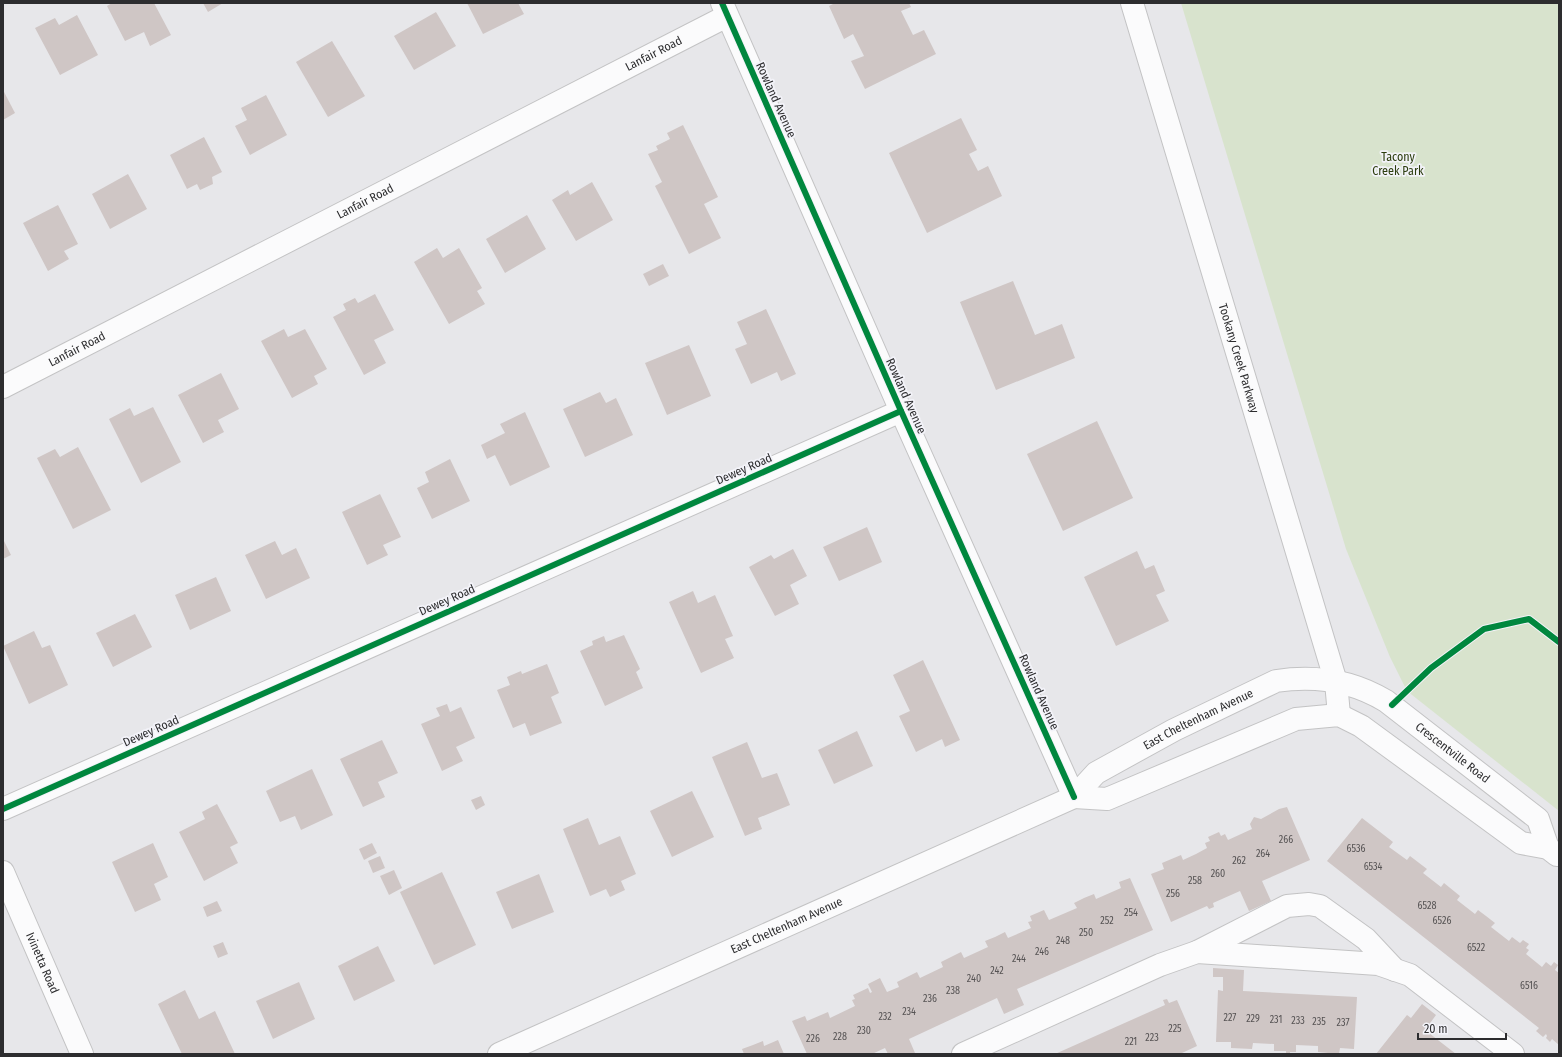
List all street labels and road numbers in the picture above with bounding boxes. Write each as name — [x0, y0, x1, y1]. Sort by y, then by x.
street label: Lanfair Road — [623, 33, 684, 74]
street label: Rowland Avenue — [753, 60, 799, 140]
street label: Lanfair Road — [335, 181, 396, 222]
street label: Tookany Creek Parkway — [1216, 302, 1262, 415]
street label: Lanfair Road — [46, 329, 108, 369]
street label: Rowland Avenue — [883, 356, 929, 436]
street label: Dewey Road — [714, 450, 774, 488]
street label: Dewey Road — [417, 581, 477, 619]
street label: Rowland Avenue — [1016, 652, 1062, 732]
street label: East Cheltenham Avenue — [1141, 686, 1256, 753]
street label: Dewey Road — [121, 712, 181, 750]
street label: Crescentville Road — [1413, 719, 1493, 786]
street label: East Cheltenham Avenue — [728, 894, 845, 957]
street label: Ivinetta Road — [23, 930, 62, 996]

